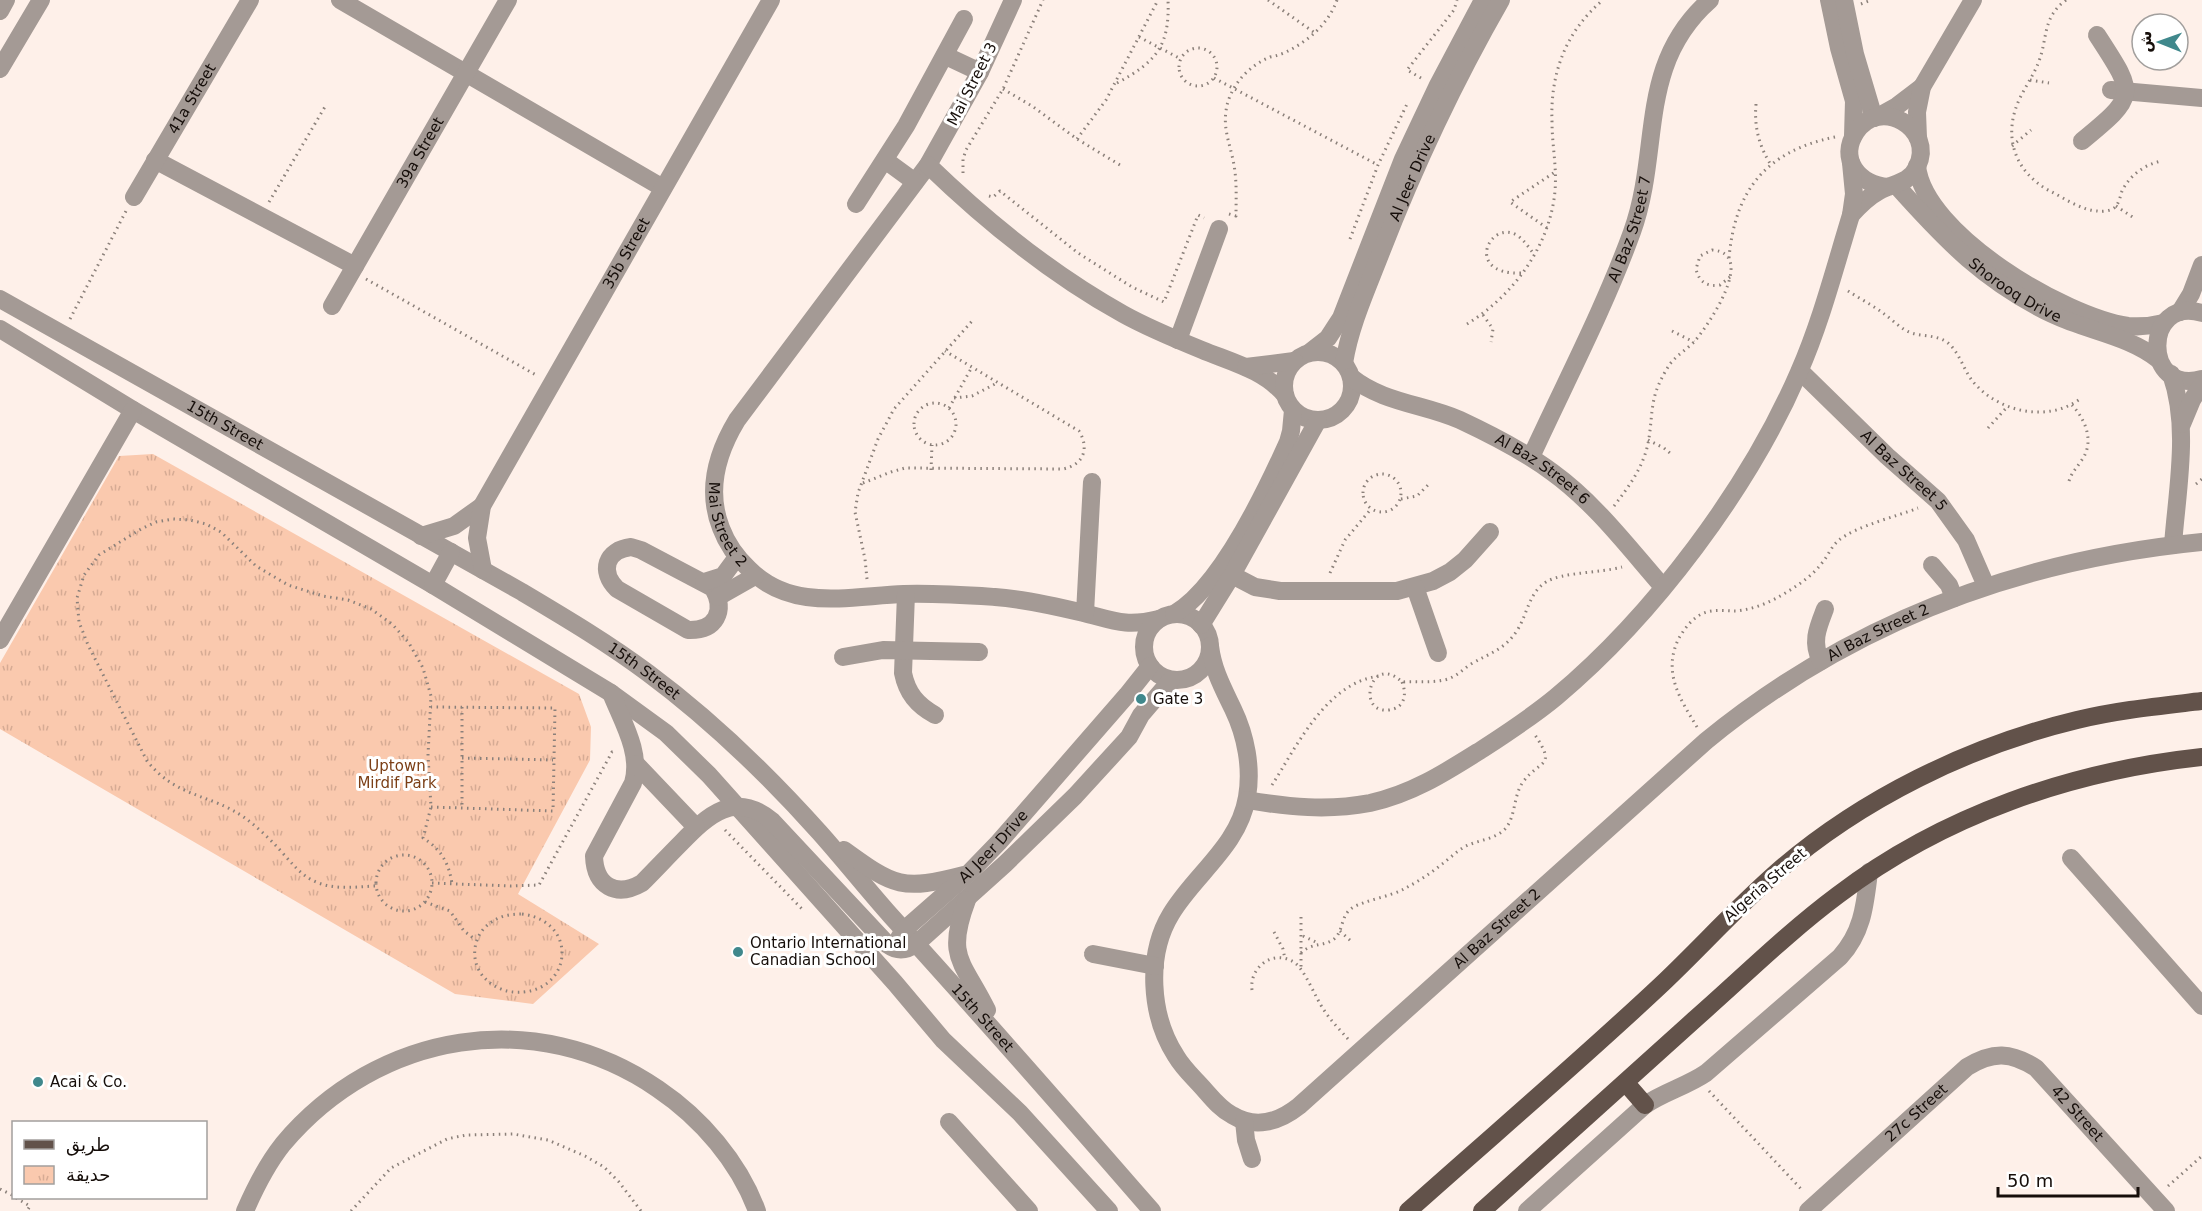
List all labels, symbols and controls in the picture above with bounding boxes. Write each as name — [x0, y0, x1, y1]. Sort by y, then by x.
north arrow — [2130, 12, 2190, 72]
text: ش — [2136, 31, 2155, 53]
street label: Mai Street 3 — [943, 39, 1001, 129]
street label: 41a Street — [164, 60, 220, 137]
street label: 39a Street — [393, 114, 448, 191]
street label: Al Jeer Drive — [1385, 131, 1439, 224]
street label: Al Baz Street 7 — [1604, 174, 1654, 285]
street label: 35b Street — [599, 214, 654, 292]
street label: Shorooq Drive — [1965, 254, 2064, 326]
street label: 15th Street — [184, 397, 267, 454]
street label: Al Baz Street 5 — [1857, 426, 1951, 514]
street label: Al Baz Street 6 — [1492, 430, 1593, 508]
street label: Mai Street 2 — [705, 481, 751, 571]
street label: Al Baz Street 2 — [1824, 600, 1932, 665]
street label: 15th Street — [605, 639, 684, 703]
place label: Gate 3 — [1153, 690, 1203, 708]
marker: Gate 3 — [1134, 692, 1148, 706]
park label: Uptown Mirdif Park — [357, 757, 437, 792]
street label: Al Jeer Drive — [955, 806, 1032, 887]
street label: Algeria Street — [1720, 844, 1810, 926]
street label: Al Baz Street 2 — [1450, 885, 1544, 972]
place label: Ontario International Canadian School — [750, 934, 906, 969]
marker: Ontario International Canadian School — [731, 945, 745, 959]
street label: 15th Street — [948, 980, 1018, 1056]
place label: Acai & Co. — [50, 1073, 127, 1091]
marker: Acai & Co. — [31, 1075, 45, 1089]
street label: 27c Street — [1881, 1080, 1951, 1146]
street label: 42 Street — [2047, 1082, 2107, 1145]
legend — [12, 1121, 207, 1199]
text: طريق — [66, 1134, 110, 1156]
scale bar — [1998, 1160, 2138, 1198]
text: حديقة — [66, 1164, 110, 1185]
text: 50 m — [2007, 1170, 2053, 1191]

